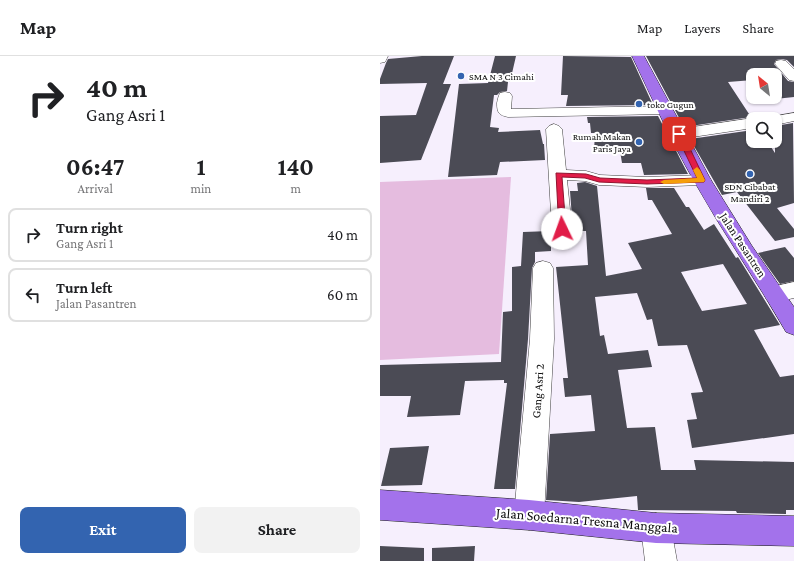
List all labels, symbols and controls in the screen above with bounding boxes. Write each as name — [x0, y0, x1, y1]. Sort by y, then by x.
text: Map — [20, 17, 56, 38]
text: Map — [637, 20, 662, 36]
text: Layers — [684, 20, 721, 36]
text: Share — [743, 20, 774, 36]
north arrow — [746, 68, 782, 104]
map controls — [746, 68, 782, 148]
marker: SMA N 3 Cimahi — [456, 71, 466, 81]
place label: SMA N 3 Cimahi — [469, 71, 534, 82]
icon: right — [20, 72, 72, 124]
text: 40 m — [86, 72, 147, 103]
marker: toko Gugun — [634, 99, 644, 109]
place label: toko Gugun — [647, 99, 695, 110]
text: Gang Asri 1 — [86, 105, 165, 125]
button: search — [746, 112, 782, 148]
pin — [662, 117, 696, 151]
icon: arrive — [668, 123, 690, 145]
place label: Rumah Makan Paris Jaya — [573, 131, 632, 154]
marker: Rumah Makan Paris Jaya — [634, 137, 644, 147]
text: 06:47 — [66, 153, 124, 180]
text: 1 — [196, 153, 205, 180]
text: 140 — [277, 153, 314, 180]
marker: SDN Cibabat Mandiri 2 — [745, 169, 755, 179]
text: Arrival — [78, 181, 113, 196]
text: min — [191, 181, 211, 196]
text: m — [290, 181, 301, 196]
place label: SDN Cibabat Mandiri 2 — [724, 181, 776, 204]
position arrow — [541, 208, 583, 250]
street label: Jalan Pasantren — [716, 209, 769, 280]
text: Turn right — [56, 220, 123, 236]
icon: right — [22, 224, 44, 246]
text: 40 m — [327, 227, 358, 243]
text: Gang Asri 1 — [56, 236, 113, 251]
text: Turn left — [56, 280, 112, 296]
icon: left — [22, 284, 44, 306]
text: 60 m — [327, 287, 358, 303]
text: Jalan Pasantren — [56, 296, 137, 311]
street label: Gang Asri 2 — [529, 363, 547, 419]
street label: Jalan Soedarna Tresna Manggala — [493, 504, 679, 536]
button: Exit — [20, 507, 186, 553]
button: Share — [194, 507, 360, 553]

